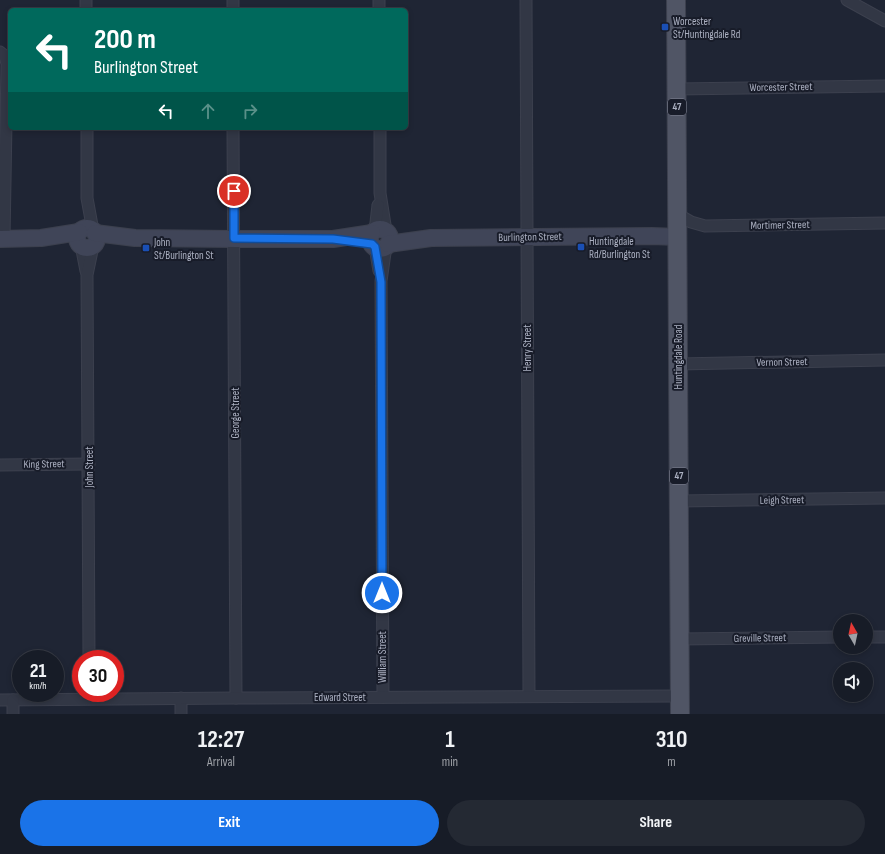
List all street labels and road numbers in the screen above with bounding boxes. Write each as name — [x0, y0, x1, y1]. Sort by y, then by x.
street label: Worcester Street — [749, 80, 813, 94]
road number: 47 — [668, 99, 686, 115]
street label: Mortimer Street — [750, 218, 810, 232]
street label: Burlington Street — [498, 230, 563, 244]
street label: Henry Street — [521, 324, 534, 372]
street label: Huntingdale Road — [672, 324, 685, 389]
street label: Vernon Street — [756, 355, 808, 369]
street label: George Street — [229, 387, 242, 439]
street label: John Street — [83, 446, 96, 489]
street label: King Street — [23, 457, 65, 471]
road number: 47 — [670, 468, 688, 484]
street label: Leigh Street — [760, 493, 805, 507]
street label: William Street — [376, 630, 389, 683]
street label: Greville Street — [734, 631, 787, 645]
street label: Edward Street — [314, 691, 367, 704]

